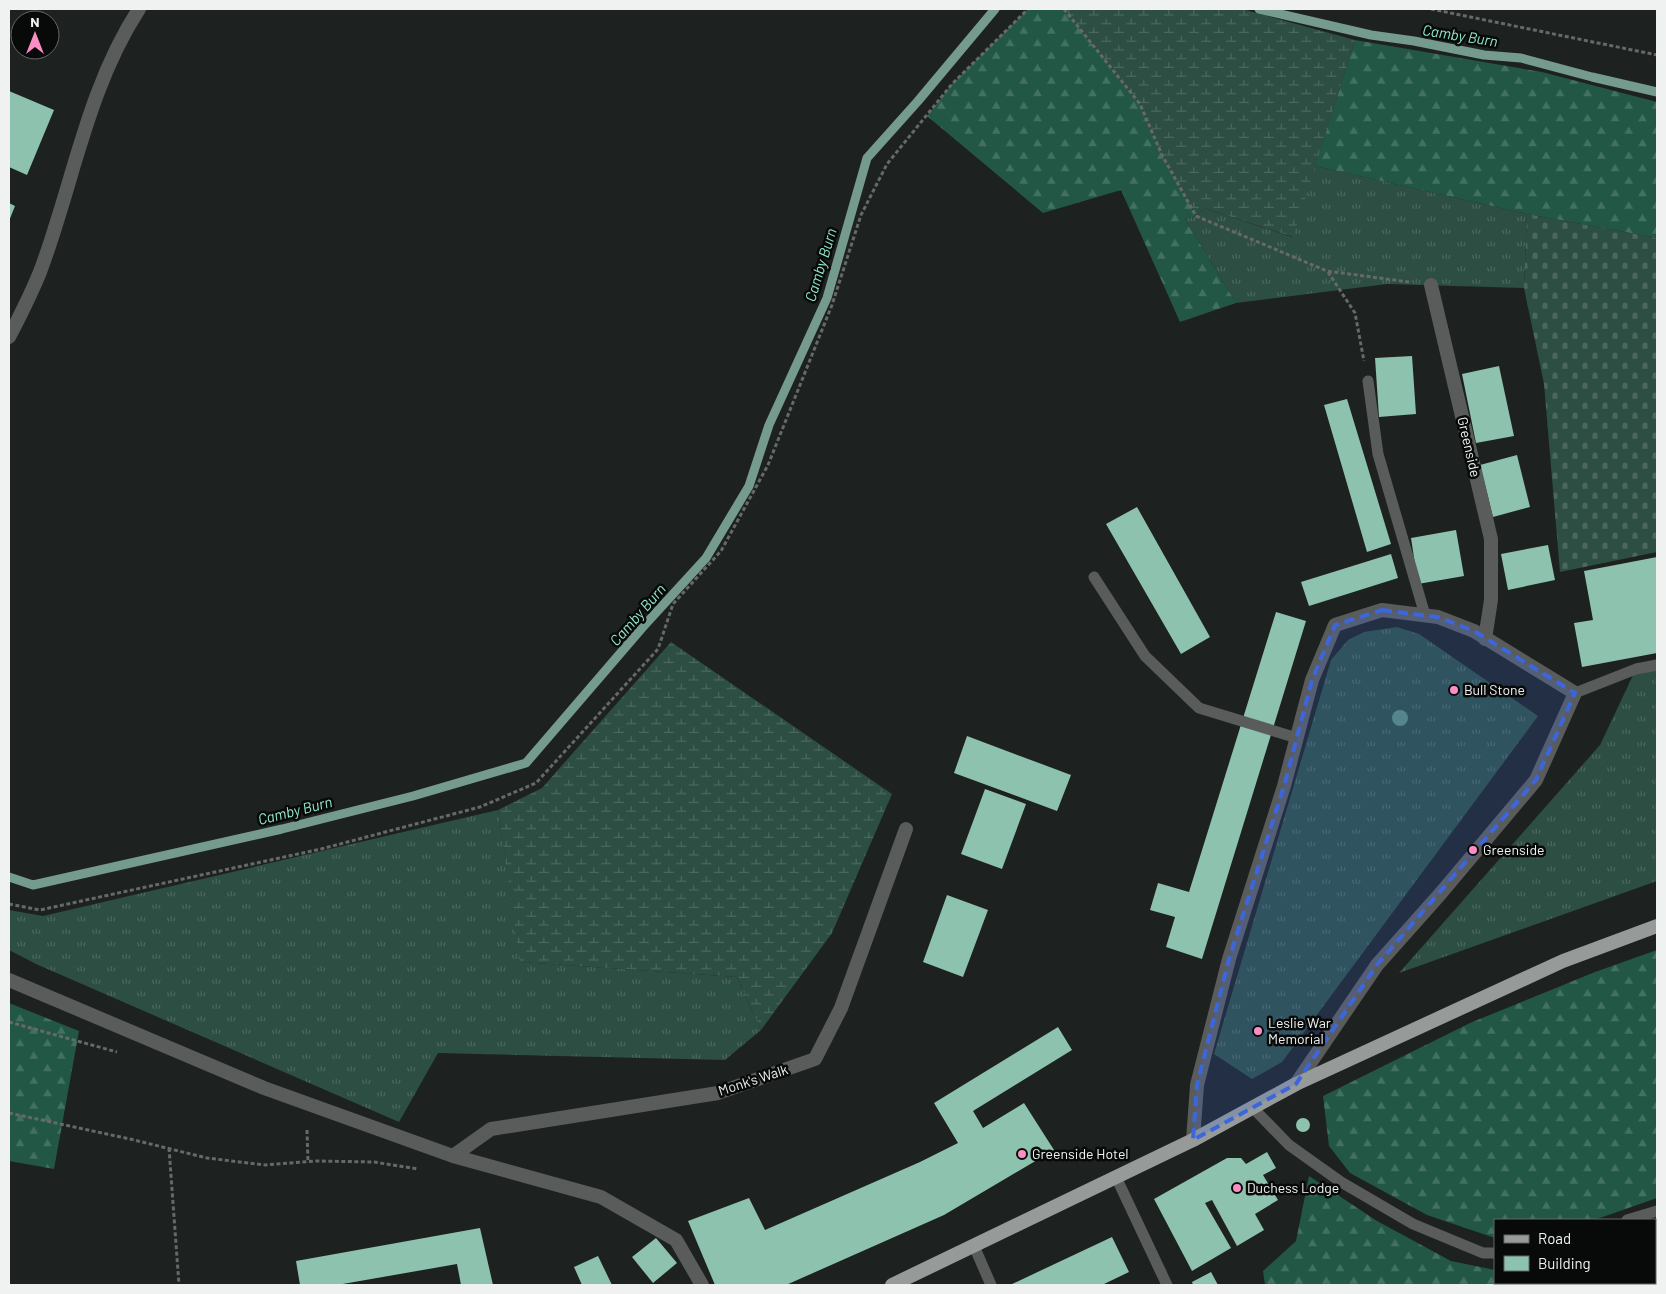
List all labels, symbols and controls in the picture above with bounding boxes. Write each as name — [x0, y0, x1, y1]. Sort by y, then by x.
north arrow — [10, 10, 60, 60]
text: N — [30, 13, 40, 30]
water label: Camby Burn — [1421, 20, 1499, 50]
water label: Camby Burn — [800, 226, 840, 304]
street label: Greenside — [1454, 415, 1485, 479]
water label: Camby Burn — [606, 580, 669, 649]
place label: Bull Stone — [1464, 681, 1525, 698]
marker: Bull Stone — [1448, 684, 1460, 696]
water label: Camby Burn — [256, 792, 334, 828]
place label: Greenside — [1483, 841, 1545, 858]
marker: Greenside — [1467, 844, 1479, 856]
place label: Leslie War Memorial — [1268, 1014, 1331, 1047]
marker: Leslie War Memorial — [1252, 1025, 1264, 1037]
street label: Monk's Walk — [716, 1060, 790, 1099]
place label: Greenside Hotel — [1032, 1145, 1129, 1162]
marker: Greenside Hotel — [1016, 1148, 1028, 1160]
place label: Duchess Lodge — [1247, 1179, 1339, 1196]
marker: Duchess Lodge — [1231, 1182, 1243, 1194]
legend — [1494, 1219, 1656, 1284]
text: Road — [1538, 1229, 1571, 1247]
text: Building — [1538, 1254, 1591, 1272]

